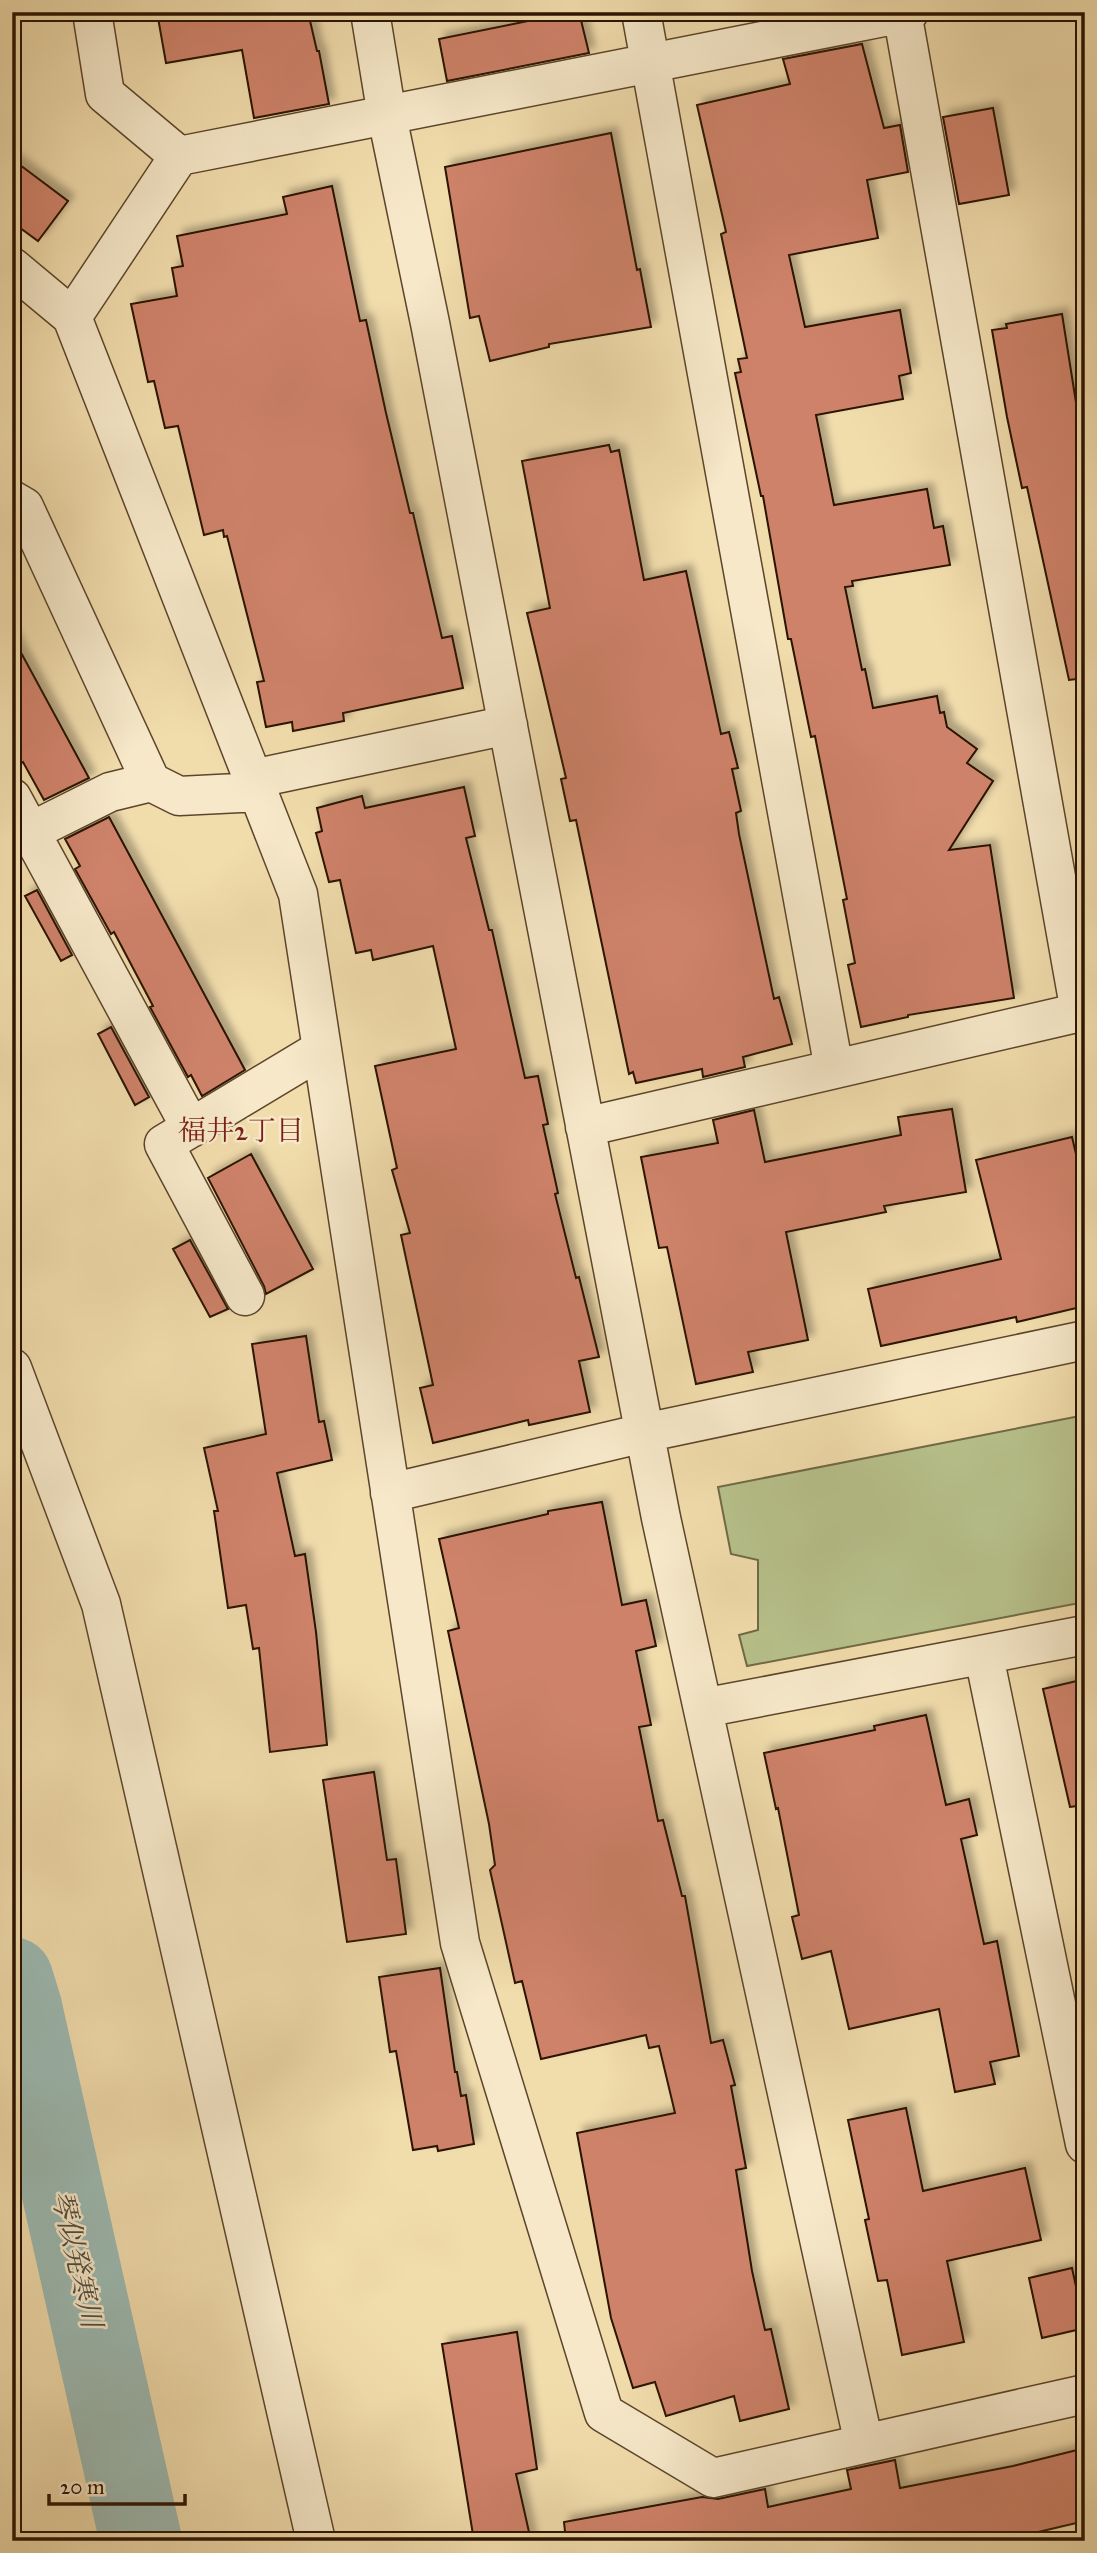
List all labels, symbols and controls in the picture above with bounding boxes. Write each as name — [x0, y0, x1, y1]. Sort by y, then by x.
district label: 福井2丁目 — [178, 1113, 304, 1148]
water label: 琴似発寒川 — [44, 2187, 110, 2334]
scale bar — [49, 2462, 186, 2506]
text: 20 m — [60, 2474, 105, 2500]

